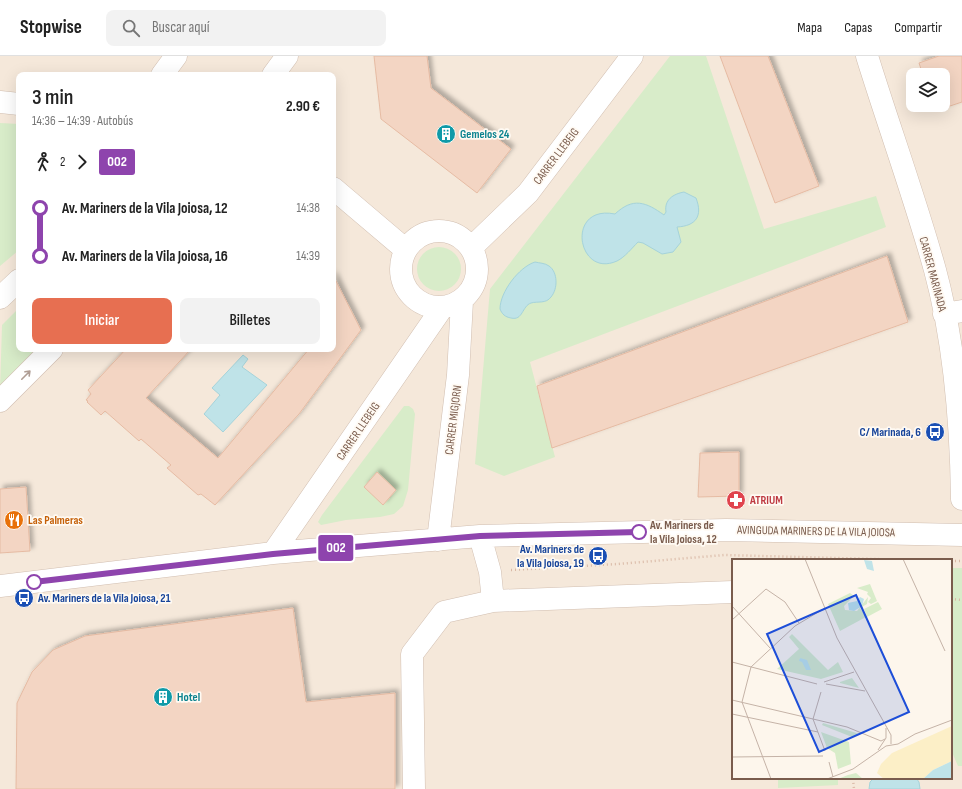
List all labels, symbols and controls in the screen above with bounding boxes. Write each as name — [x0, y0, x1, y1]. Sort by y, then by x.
search box — [106, 10, 386, 46]
text: Stopwise — [20, 16, 82, 39]
icon: search — [120, 17, 142, 39]
text: Buscar aquí — [152, 18, 210, 37]
text: Mapa — [797, 19, 822, 36]
text: Capas — [844, 19, 872, 36]
text: Compartir — [894, 19, 942, 36]
map controls — [906, 68, 950, 112]
button: layers — [906, 68, 950, 112]
text: 3 min — [32, 84, 73, 111]
text: 2.90 € — [286, 97, 320, 116]
text: 14:36 – 14:39 · Autobús — [32, 113, 133, 129]
building icon: Gemelos 24 — [435, 123, 457, 145]
street label: CARRER LLEBEIG — [530, 125, 583, 188]
place label: Gemelos 24 — [460, 127, 510, 142]
icon: walk — [32, 151, 54, 173]
icon: forward — [71, 151, 93, 173]
text: 002 — [107, 153, 127, 170]
text: 2 — [60, 154, 65, 170]
text: Av. Mariners de la Vila Joiosa, 12 — [62, 199, 228, 218]
text: 14:38 — [296, 200, 320, 216]
street label: CARRER MARINADA — [915, 235, 950, 314]
text: Av. Mariners de la Vila Joiosa, 16 — [62, 247, 228, 266]
text: 14:39 — [296, 248, 320, 264]
button: Iniciar — [32, 298, 172, 344]
button: Billetes — [180, 298, 320, 344]
one-way arrow — [21, 370, 31, 380]
street label: CARRER MIGJORN — [442, 384, 465, 456]
street label: CARRER LLEBEIG — [333, 399, 383, 463]
bus stop icon: C/ Marinada, 6 — [924, 421, 946, 443]
place label: C/ Marinada, 6 — [859, 425, 921, 440]
pharmacy icon: ATRIUM — [725, 489, 747, 511]
place label: ATRIUM — [749, 493, 783, 508]
restaurant icon: Las Palmeras — [3, 509, 25, 531]
place label: Las Palmeras — [28, 513, 83, 528]
place label: Av. Mariners de la Vila Joiosa, 12 — [649, 518, 717, 547]
street label: AVINGUDA MARINERS DE LA VILA JOIOSA — [736, 523, 896, 540]
marker: Av. Mariners de la Vila Joiosa, 12 — [631, 524, 647, 540]
line badge: 002 — [313, 535, 359, 561]
text: 002 — [326, 539, 346, 556]
place label: Av. Mariners de la Vila Joiosa, 19 — [517, 542, 584, 571]
bus stop icon: Av. Mariners de la Vila Joiosa, 19 — [587, 545, 609, 567]
inset map — [732, 559, 952, 779]
unlabelled marker — [26, 574, 42, 590]
bus stop icon: Av. Mariners de la Vila Joiosa, 21 — [13, 587, 35, 609]
place label: Av. Mariners de la Vila Joiosa, 21 — [37, 591, 171, 606]
building icon: Hotel — [152, 686, 174, 708]
place label: Hotel — [177, 690, 200, 705]

